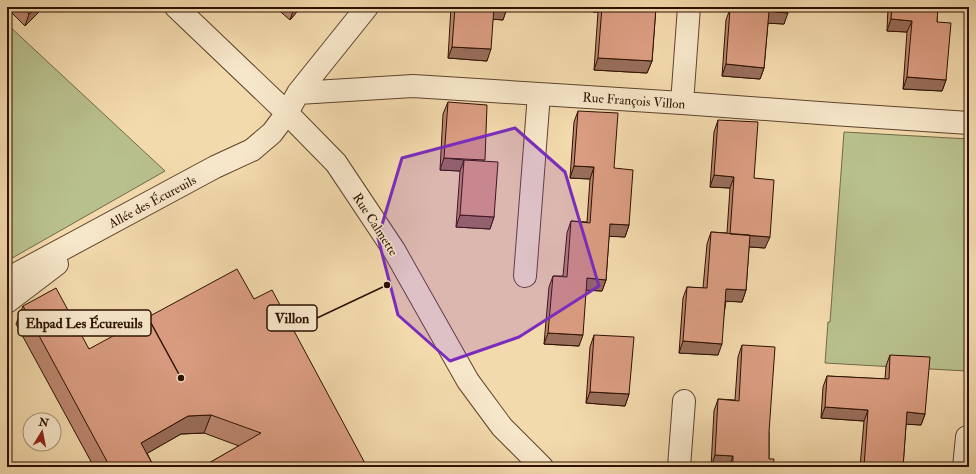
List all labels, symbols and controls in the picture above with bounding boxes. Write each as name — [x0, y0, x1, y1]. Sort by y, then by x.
street label: Rue François Villon — [582, 89, 686, 113]
street label: Allée des Écureuils — [105, 171, 200, 232]
street label: Rue Calmette — [349, 190, 402, 259]
callout: Villon — [267, 305, 317, 331]
callout: Ehpad Les Écureuils — [18, 310, 151, 336]
text: Villon — [274, 310, 310, 327]
text: Ehpad Les Écureuils — [25, 314, 143, 333]
north arrow — [22, 412, 62, 452]
text: N — [37, 415, 51, 430]

